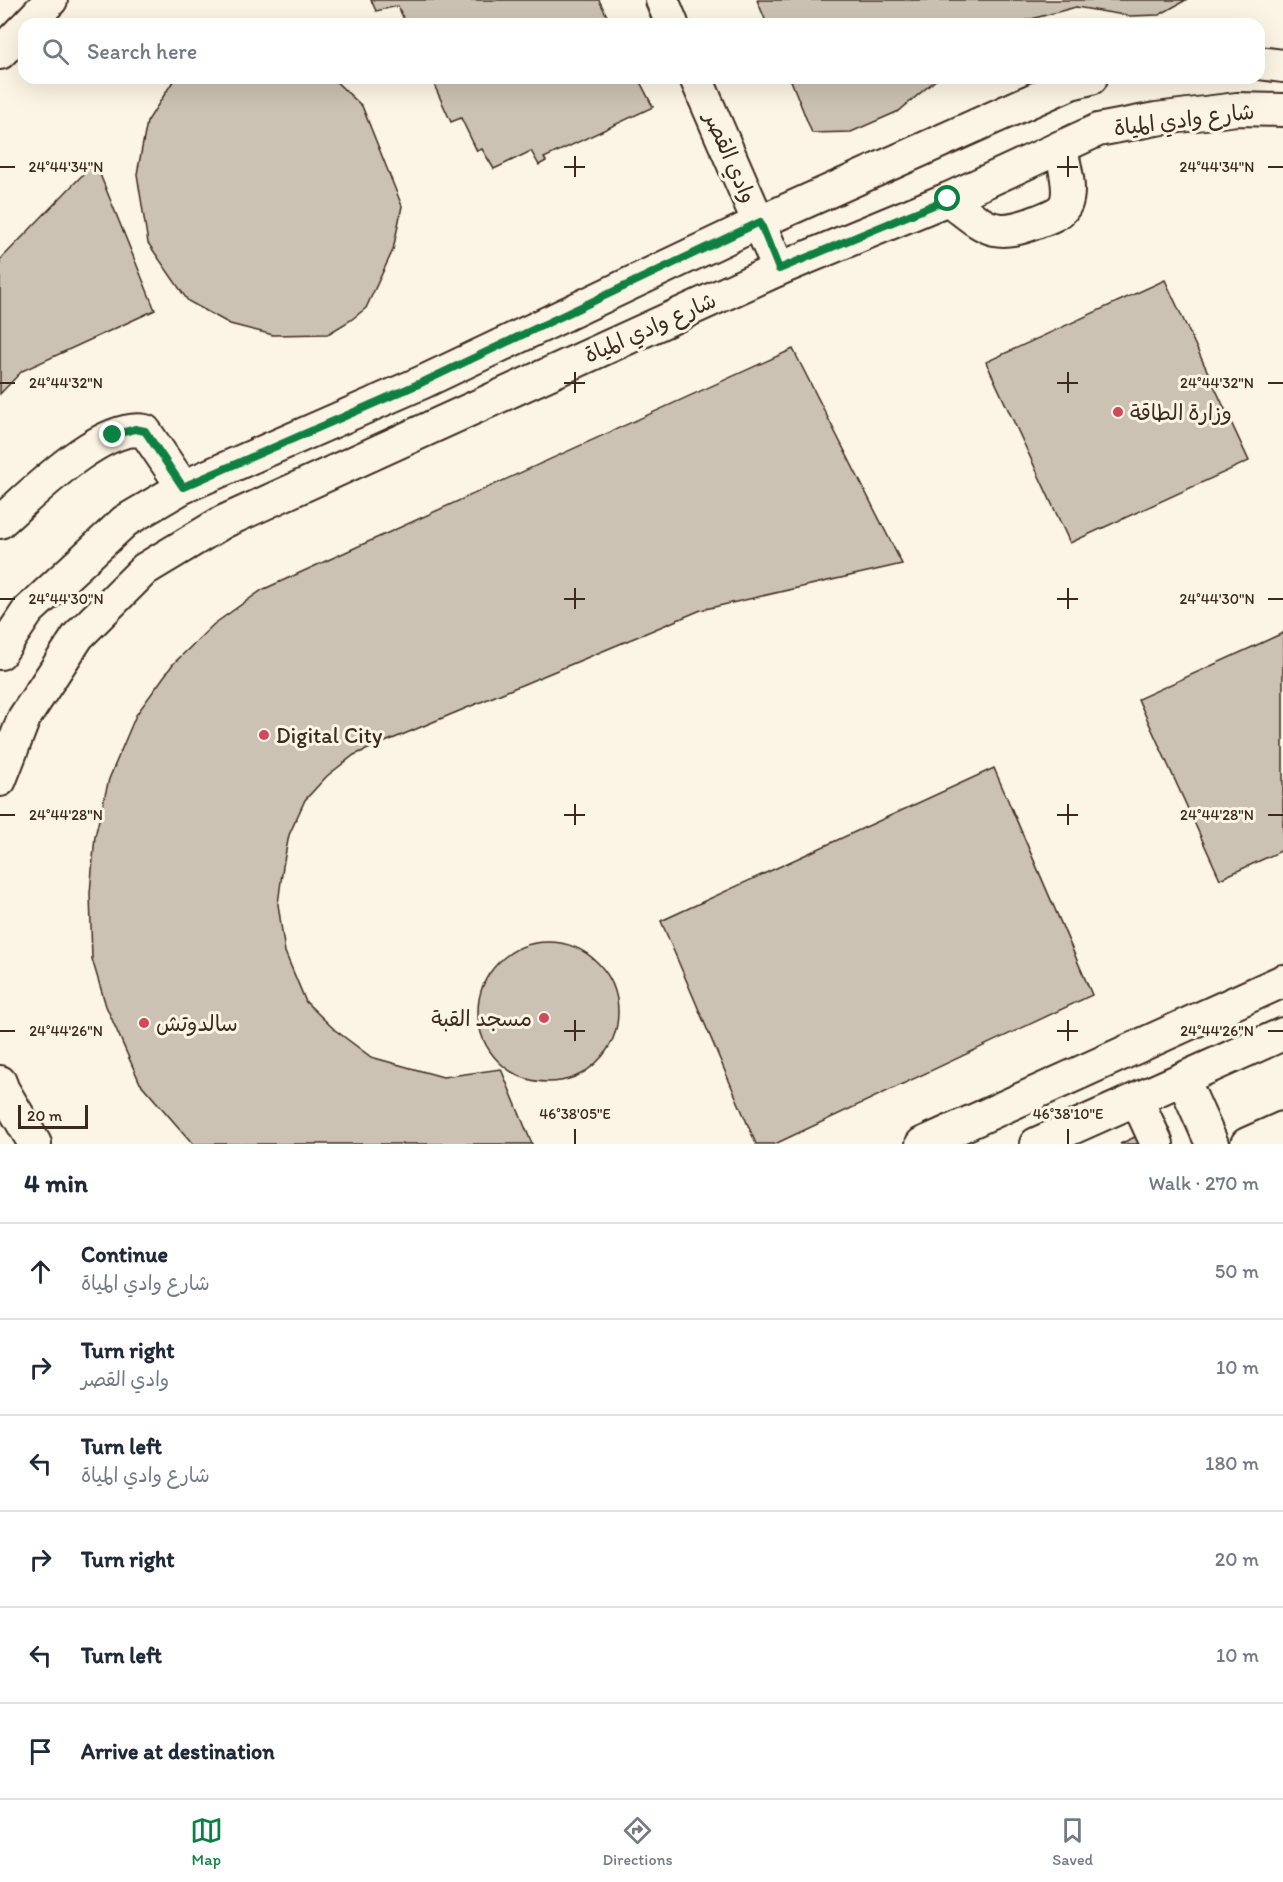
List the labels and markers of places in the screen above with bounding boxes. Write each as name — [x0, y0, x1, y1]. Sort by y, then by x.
place label: وزارة الطاقة — [1130, 399, 1232, 426]
marker: وزارة الطاقة — [1111, 405, 1125, 419]
place label: Digital City — [276, 722, 383, 749]
marker: Digital City — [257, 728, 271, 742]
place label: مسجد القبة — [431, 1005, 532, 1032]
place label: سالدوتش — [156, 1010, 238, 1037]
marker: مسجد القبة — [537, 1011, 551, 1025]
marker: سالدوتش — [137, 1016, 151, 1030]

